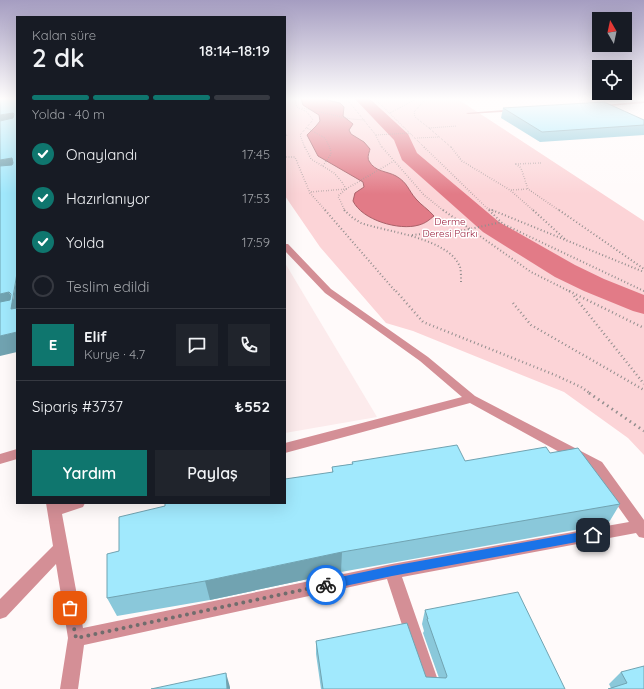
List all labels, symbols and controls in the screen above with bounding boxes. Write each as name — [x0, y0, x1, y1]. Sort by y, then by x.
north arrow — [592, 12, 632, 52]
map controls — [592, 12, 632, 100]
text: Kalan süre — [32, 27, 96, 43]
text: 2 dk — [32, 41, 85, 74]
text: 18:14–18:19 — [199, 41, 270, 60]
button: locate — [592, 60, 632, 100]
text: Yolda · 40 m — [32, 106, 105, 122]
icon: check — [32, 143, 54, 165]
text: Onaylandı — [66, 145, 137, 164]
text: 17:45 — [242, 146, 270, 162]
icon: check — [32, 187, 54, 209]
text: Hazırlanıyor — [66, 189, 150, 208]
text: 17:53 — [242, 190, 270, 206]
park label: Derme Deresi Parkı — [422, 215, 478, 240]
icon: check — [32, 231, 54, 253]
text: Yolda — [66, 233, 104, 252]
text: 17:59 — [242, 234, 270, 250]
text: Teslim edildi — [66, 277, 150, 296]
button: chat — [176, 324, 218, 366]
button: phone — [228, 324, 270, 366]
text: Elif — [84, 327, 107, 346]
text: E — [49, 335, 57, 354]
text: Kurye · 4.7 — [84, 346, 145, 362]
text: Sipariş #3737 — [32, 397, 123, 416]
text: ₺552 — [235, 397, 270, 416]
button: Yardım — [32, 450, 147, 496]
button: Paylaş — [155, 450, 270, 496]
pin — [576, 518, 610, 552]
icon: home — [582, 524, 604, 546]
courier — [306, 565, 346, 605]
icon: bike — [315, 574, 337, 596]
pin — [53, 591, 87, 625]
icon: bag — [59, 597, 81, 619]

